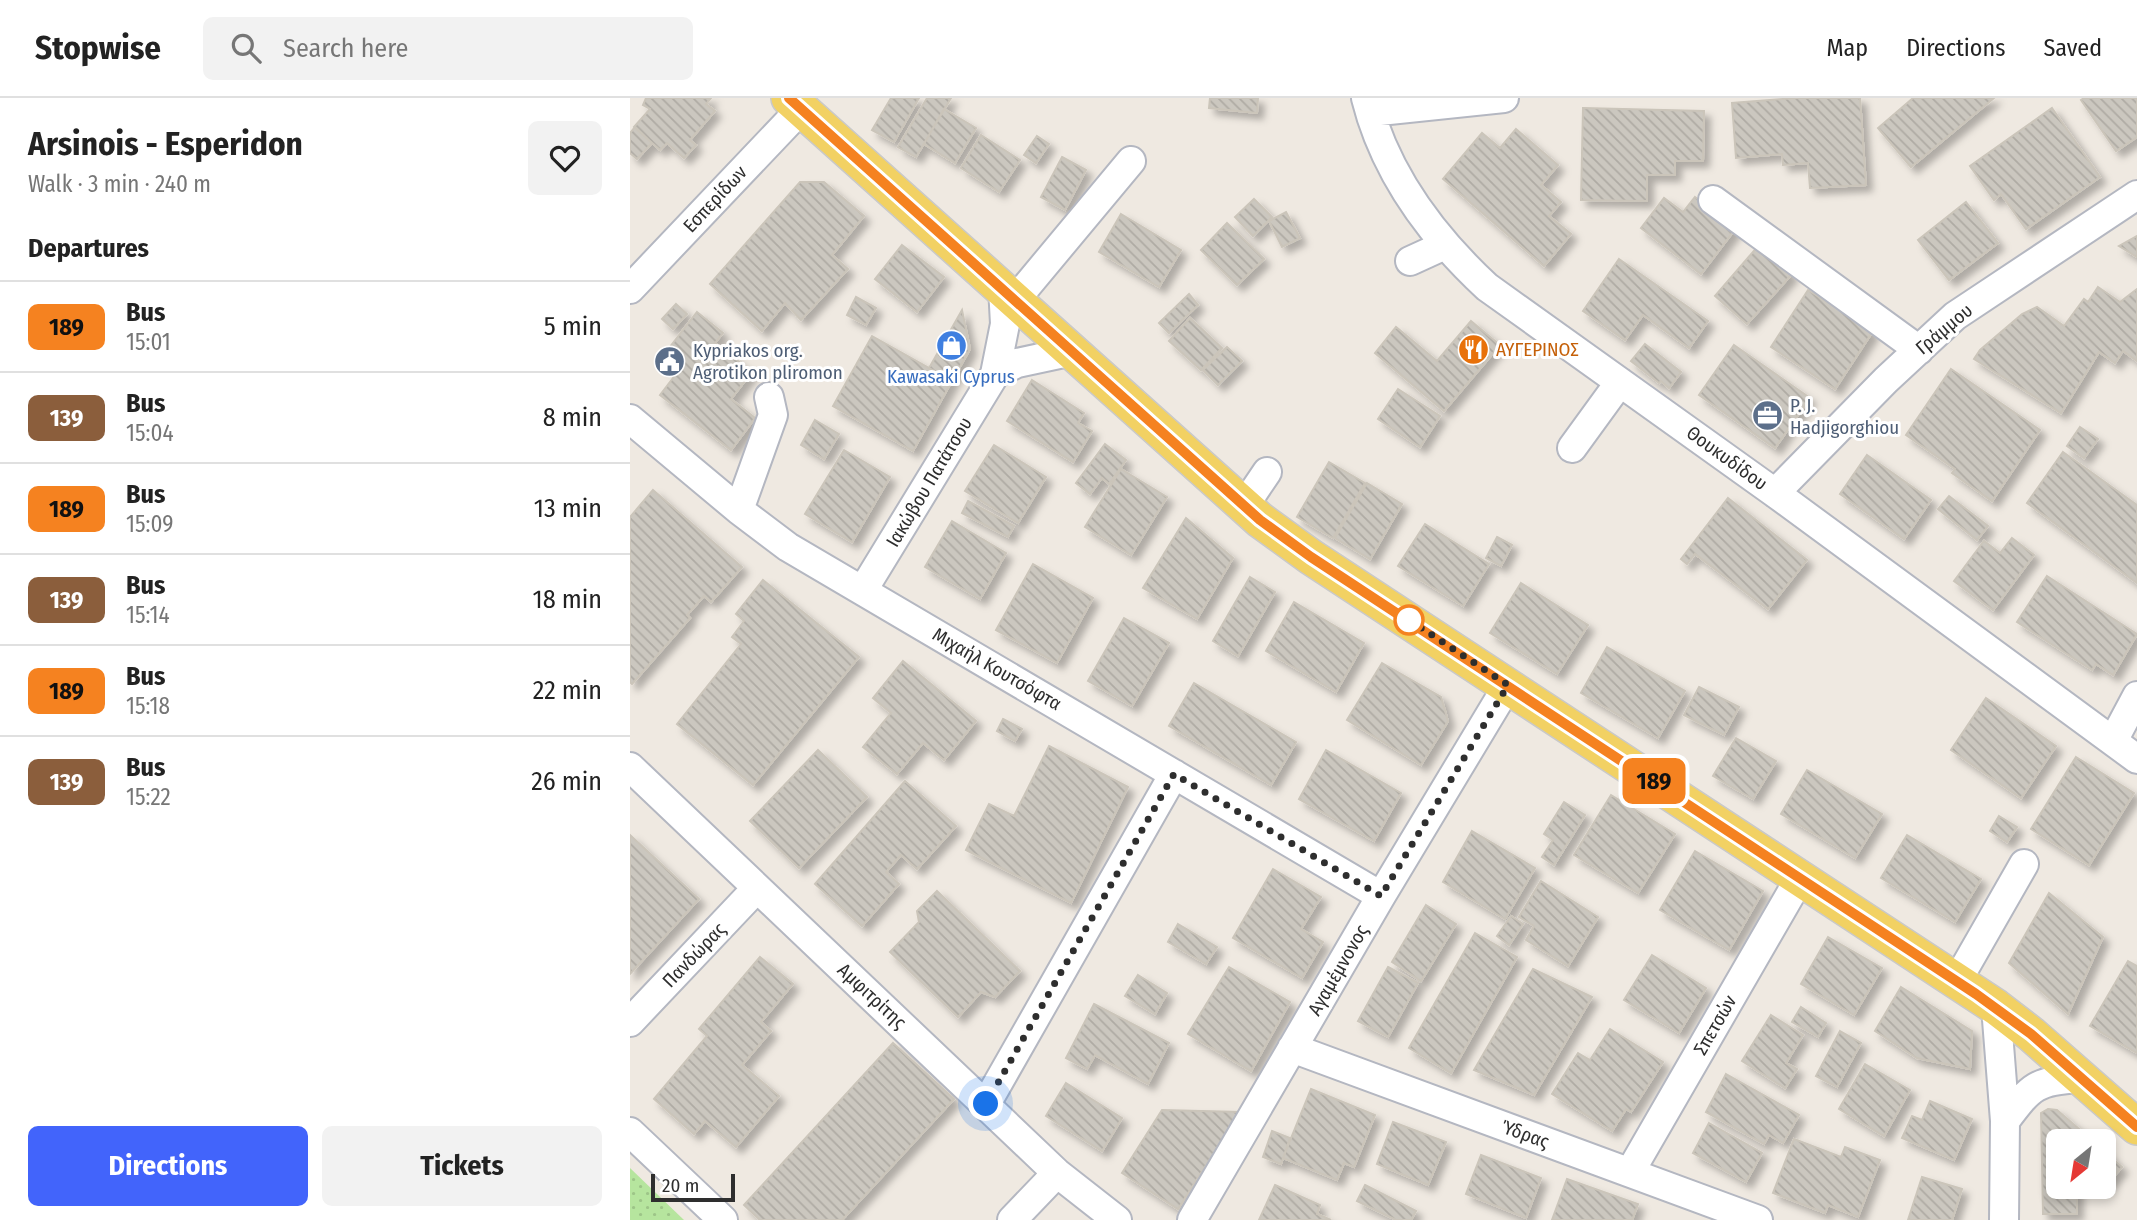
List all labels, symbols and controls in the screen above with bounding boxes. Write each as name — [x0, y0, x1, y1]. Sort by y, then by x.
search box — [203, 17, 693, 80]
text: Stopwise — [35, 28, 161, 68]
icon: search — [227, 29, 265, 67]
text: Search here — [283, 33, 408, 64]
text: Map — [1827, 34, 1868, 62]
text: Directions — [1906, 34, 2005, 62]
text: Saved — [2043, 34, 2102, 62]
button: heart — [528, 121, 602, 195]
text: Arsinois - Esperidon — [28, 124, 303, 164]
street label: Εσπερίδων — [678, 160, 752, 237]
text: Walk · 3 min · 240 m — [28, 170, 211, 198]
text: Departures — [28, 233, 149, 264]
text: Bus — [126, 297, 165, 328]
street label: Γράμμου — [1911, 299, 1977, 359]
text: 5 min — [544, 311, 602, 342]
text: 189 — [49, 313, 84, 341]
text: 15:01 — [126, 328, 171, 356]
shop icon: Kawasaki Cyprus — [934, 328, 968, 362]
restaurant icon: ΑΥΓΕΡΙΝΟΣ — [1456, 332, 1490, 366]
place label: ΑΥΓΕΡΙΝΟΣ — [1496, 338, 1579, 361]
place label: Kypriakos org. Agrotikon pliromon — [693, 339, 843, 384]
public building icon: Kypriakos org. Agrotikon pliromon — [653, 344, 687, 378]
place label: Kawasaki Cyprus — [887, 365, 1015, 388]
text: Bus — [126, 388, 165, 419]
place label: P. J. Hadjigorghiou — [1790, 394, 1899, 439]
office icon: P. J. Hadjigorghiou — [1750, 399, 1784, 433]
text: 8 min — [543, 402, 602, 433]
text: 139 — [50, 404, 83, 432]
street label: Ιακώβου Πατάτσου — [881, 413, 977, 551]
text: 15:04 — [126, 419, 174, 447]
street label: Θουκυδίδου — [1682, 421, 1772, 495]
text: Bus — [126, 479, 165, 510]
text: 13 min — [534, 493, 602, 524]
text: 189 — [49, 495, 84, 523]
text: 15:09 — [126, 510, 173, 538]
text: Bus — [126, 570, 165, 601]
text: 18 min — [533, 584, 602, 615]
text: 139 — [50, 586, 83, 614]
text: 15:14 — [126, 601, 170, 629]
unlabelled marker — [1394, 605, 1424, 635]
street label: Μιχαήλ Κουτσόφτα — [928, 623, 1066, 715]
text: Bus — [126, 661, 165, 692]
text: 22 min — [533, 675, 602, 706]
text: 189 — [49, 677, 84, 705]
text: 15:18 — [126, 692, 170, 720]
text: Bus — [126, 752, 165, 783]
line badge: 189 — [1614, 758, 1694, 804]
text: 26 min — [531, 766, 602, 797]
text: 189 — [1637, 767, 1671, 795]
text: 139 — [50, 768, 83, 796]
text: 15:22 — [126, 783, 171, 811]
street label: Πανδώρας — [658, 918, 730, 992]
street label: Αγαμέμνονος — [1303, 921, 1373, 1019]
street label: Αμφιτρίτης — [833, 958, 911, 1034]
street label: Σπετσών — [1689, 990, 1742, 1059]
your location — [968, 1086, 1003, 1121]
street label: Ύδρας — [1498, 1115, 1552, 1153]
button: Directions — [28, 1126, 308, 1206]
button: Tickets — [322, 1126, 602, 1206]
north arrow — [2046, 1129, 2116, 1199]
map controls — [2046, 1129, 2116, 1199]
scale bar — [651, 1171, 735, 1203]
text: 20 m — [662, 1174, 699, 1197]

